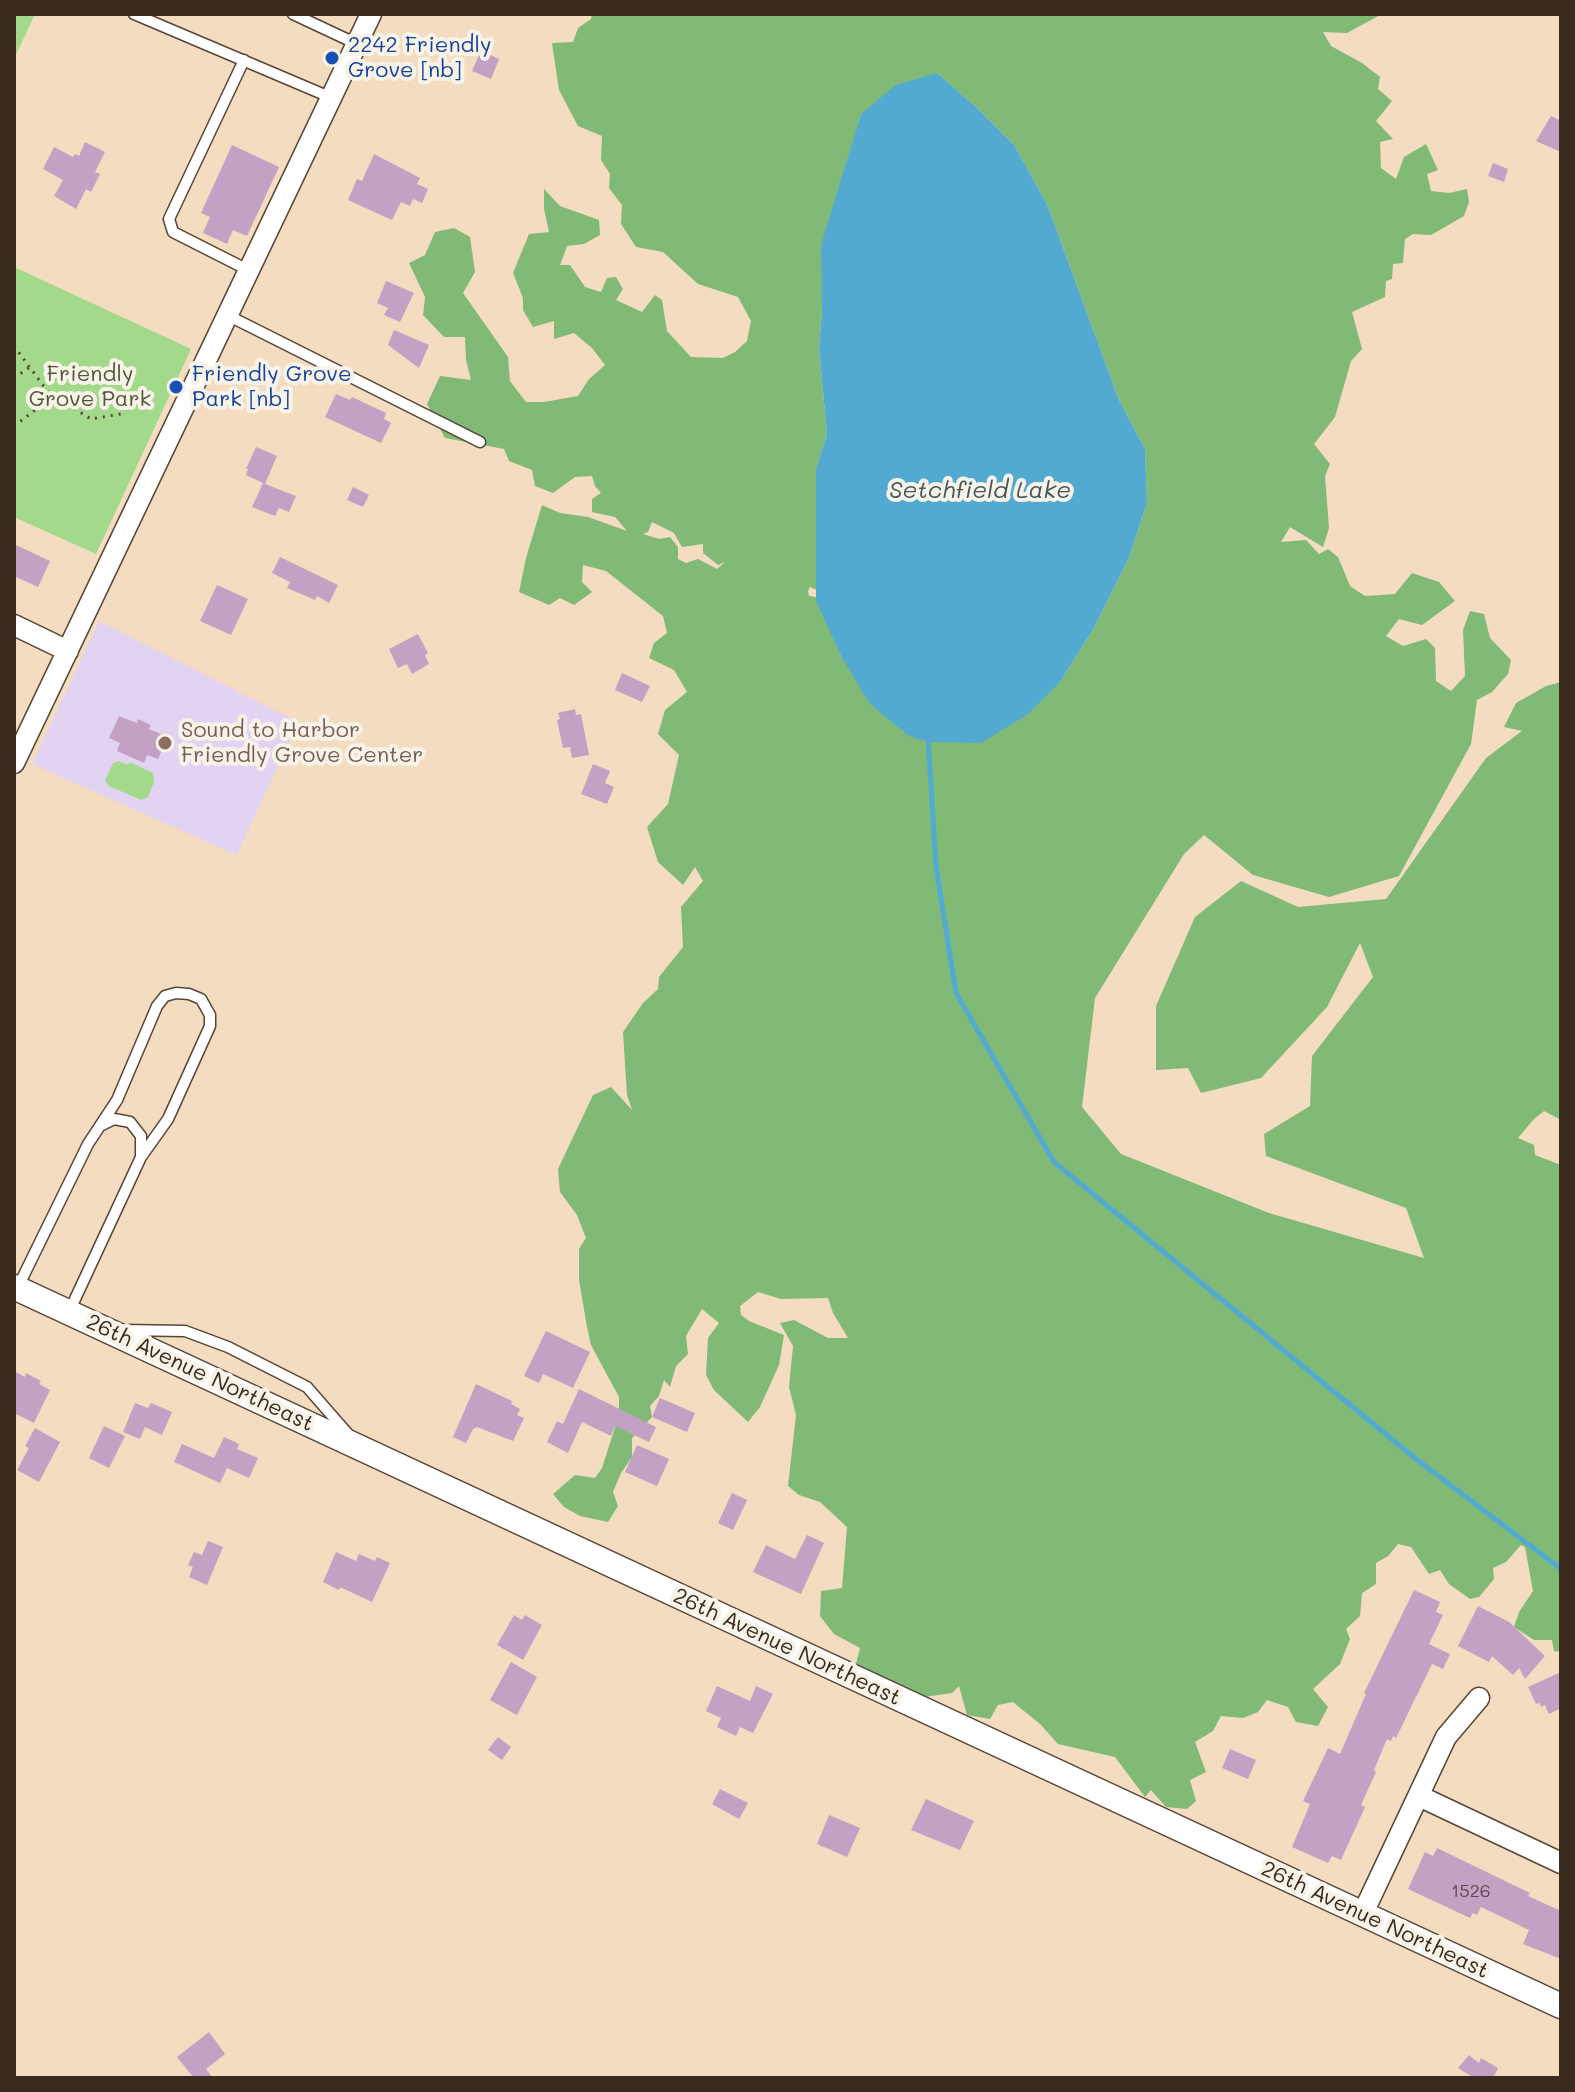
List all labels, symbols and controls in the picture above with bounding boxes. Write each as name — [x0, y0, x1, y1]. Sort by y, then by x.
place label: 2242 Friendly Grove [nb] — [348, 32, 492, 84]
marker: 2242 Friendly Grove [nb] — [323, 49, 341, 67]
park label: Friendly Grove Park — [29, 361, 151, 412]
place label: Friendly Grove Park [nb] — [192, 361, 352, 412]
marker: Friendly Grove Park [nb] — [167, 378, 185, 396]
water label: Setchfield Lake — [889, 477, 1071, 505]
place label: Sound to Harbor Friendly Grove Center — [181, 717, 423, 768]
marker: Sound to Harbor Friendly Grove Center — [156, 734, 174, 752]
street label: 26th Avenue Northeast — [82, 1309, 318, 1437]
street label: 26th Avenue Northeast — [669, 1583, 905, 1711]
street label: 26th Avenue Northeast — [1257, 1856, 1493, 1984]
house number: 1526 — [1451, 1880, 1491, 1902]

